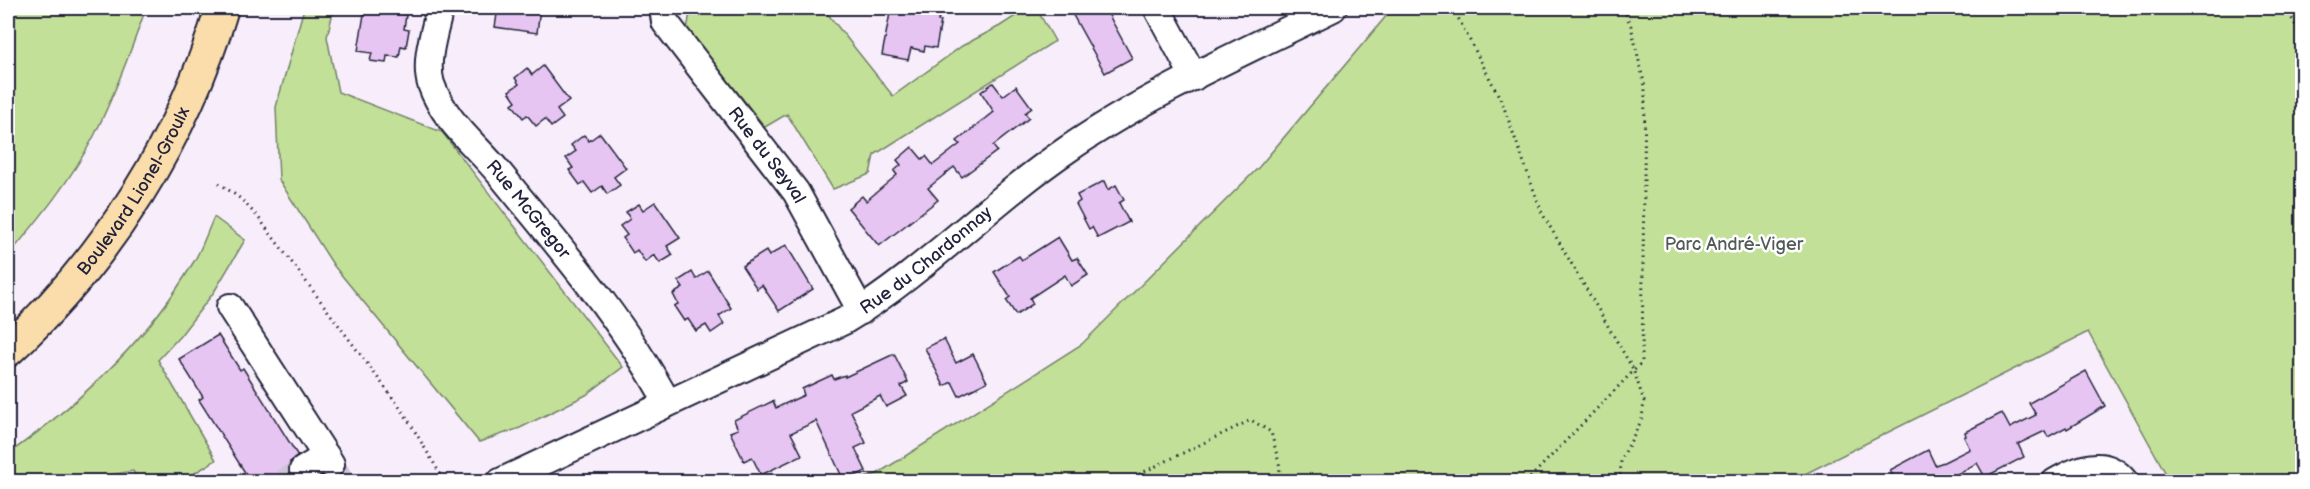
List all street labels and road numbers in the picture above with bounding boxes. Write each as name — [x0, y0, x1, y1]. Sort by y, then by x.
street label: Boulevard Lionel-Groulx — [73, 103, 194, 279]
street label: Rue du Seyval — [724, 103, 811, 207]
street label: Rue McGregor — [482, 156, 576, 263]
street label: Rue du Chardonnay — [856, 201, 997, 318]

